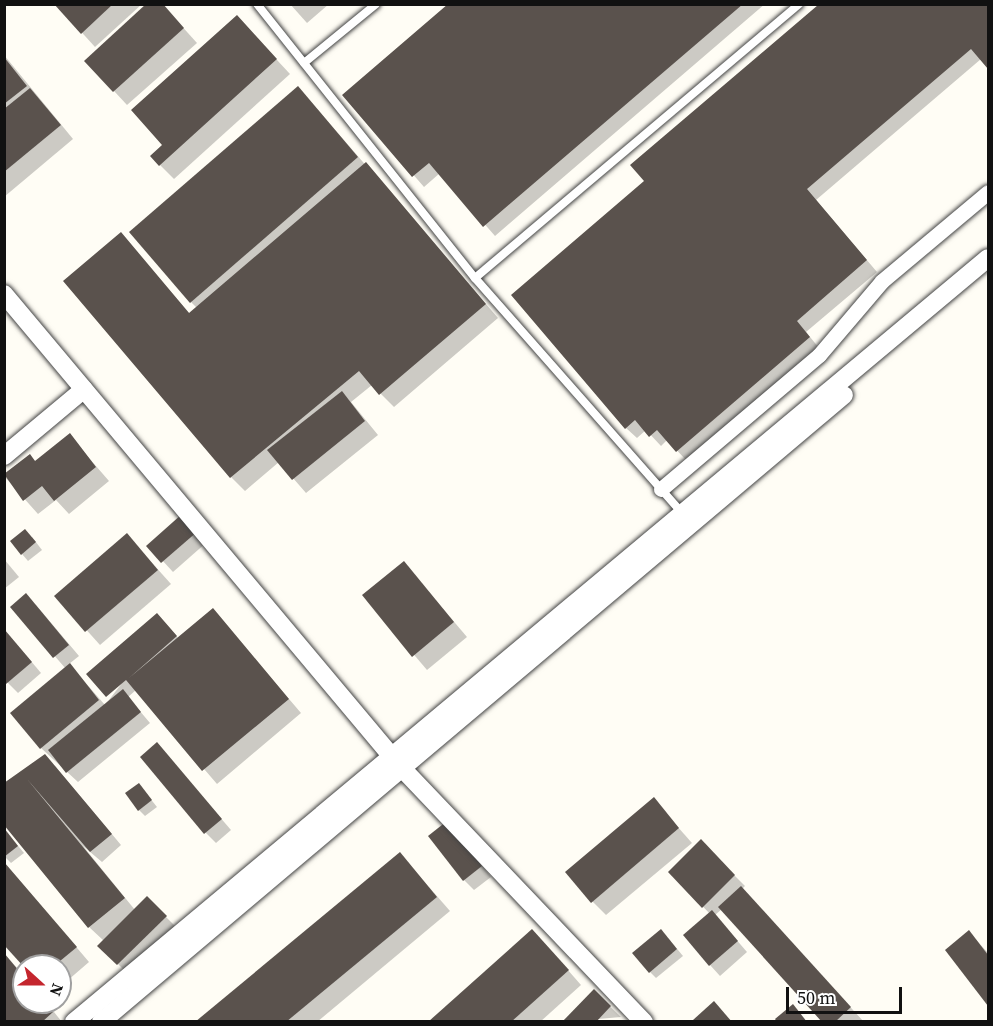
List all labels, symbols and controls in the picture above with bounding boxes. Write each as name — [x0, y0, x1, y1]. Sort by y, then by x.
north arrow — [12, 954, 72, 1014]
scale bar — [789, 975, 904, 1013]
text: N — [45, 980, 69, 999]
text: 50 m — [797, 985, 835, 1010]

